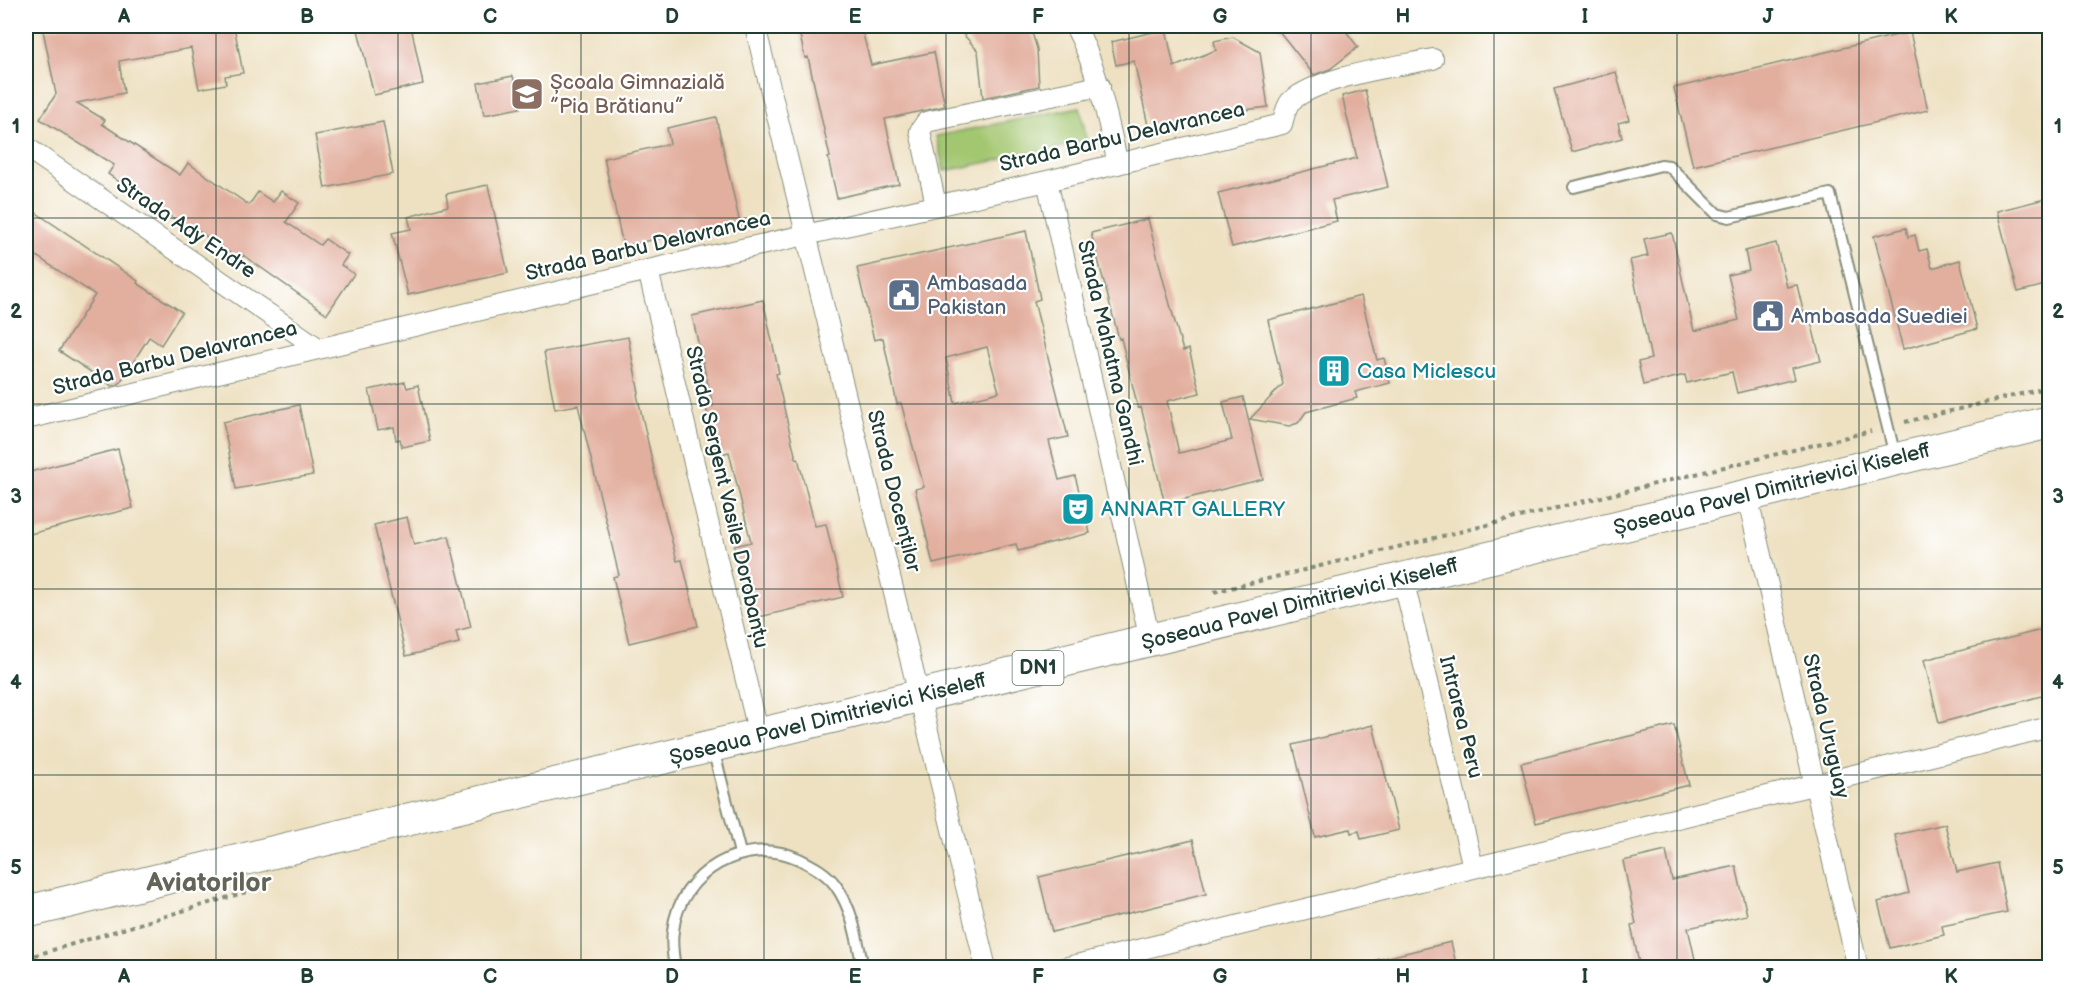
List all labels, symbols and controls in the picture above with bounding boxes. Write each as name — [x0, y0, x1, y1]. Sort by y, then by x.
text: A — [117, 5, 131, 29]
text: B — [300, 5, 314, 29]
text: C — [483, 5, 497, 29]
text: D — [665, 5, 679, 29]
text: E — [849, 5, 862, 29]
text: F — [1032, 5, 1044, 29]
text: G — [1213, 5, 1228, 29]
text: H — [1396, 5, 1410, 29]
text: I — [1582, 5, 1588, 29]
text: J — [1763, 5, 1775, 29]
text: K — [1944, 5, 1958, 29]
place label: Școala Gimnazială ”Pia Brătianu” — [550, 70, 725, 119]
school or university icon: Școala Gimnazială ”Pia Brătianu” — [509, 76, 545, 112]
street label: Strada Barbu Delavrancea — [997, 97, 1247, 177]
text: 1 — [12, 115, 20, 139]
text: 1 — [2054, 115, 2062, 139]
street label: Strada Ady Endre — [111, 172, 261, 284]
street label: Strada Barbu Delavrancea — [523, 206, 773, 286]
street label: Strada Mahatma Gandhi — [1072, 238, 1148, 468]
place label: Ambasada Pakistan — [927, 271, 1027, 320]
public building icon: Ambasada Pakistan — [886, 277, 922, 313]
public building icon: Ambasada Suediei — [1750, 298, 1786, 334]
text: 2 — [10, 300, 22, 324]
text: 2 — [2052, 300, 2064, 324]
place label: Ambasada Suediei — [1791, 304, 1968, 329]
street label: Strada Barbu Delavrancea — [50, 316, 300, 400]
street label: Strada Sergent Vasile Dorobanțu — [680, 344, 774, 650]
building icon: Casa Miclescu — [1316, 353, 1352, 389]
place label: Casa Miclescu — [1357, 359, 1496, 384]
street label: Strada Docenților — [862, 407, 926, 575]
street label: Șoseaua Pavel Dimitrievici Kiseleff — [1611, 437, 1934, 541]
text: 3 — [10, 485, 22, 509]
text: 3 — [2052, 485, 2064, 509]
theatre icon: ANNART GALLERY — [1060, 491, 1096, 527]
place label: ANNART GALLERY — [1101, 497, 1286, 522]
street label: Șoseaua Pavel Dimitrievici Kiseleff — [1139, 552, 1462, 656]
road number: DN1 — [1012, 651, 1064, 685]
street label: Strada Uruguay — [1797, 651, 1855, 801]
street label: Intrarea Peru — [1434, 653, 1488, 781]
street label: Șoseaua Pavel Dimitrievici Kiseleff — [667, 667, 990, 771]
text: 4 — [10, 671, 22, 695]
text: 4 — [2052, 671, 2064, 695]
text: 5 — [10, 856, 22, 880]
text: 5 — [2052, 856, 2064, 880]
district label: Aviatorilor — [146, 867, 272, 899]
text: A — [117, 965, 131, 989]
text: B — [300, 965, 314, 989]
text: C — [483, 965, 497, 989]
text: D — [665, 965, 679, 989]
text: E — [849, 965, 862, 989]
text: F — [1032, 965, 1044, 989]
text: G — [1213, 965, 1228, 989]
text: H — [1396, 965, 1410, 989]
text: I — [1582, 965, 1588, 989]
text: J — [1763, 965, 1775, 989]
text: K — [1944, 965, 1958, 989]

